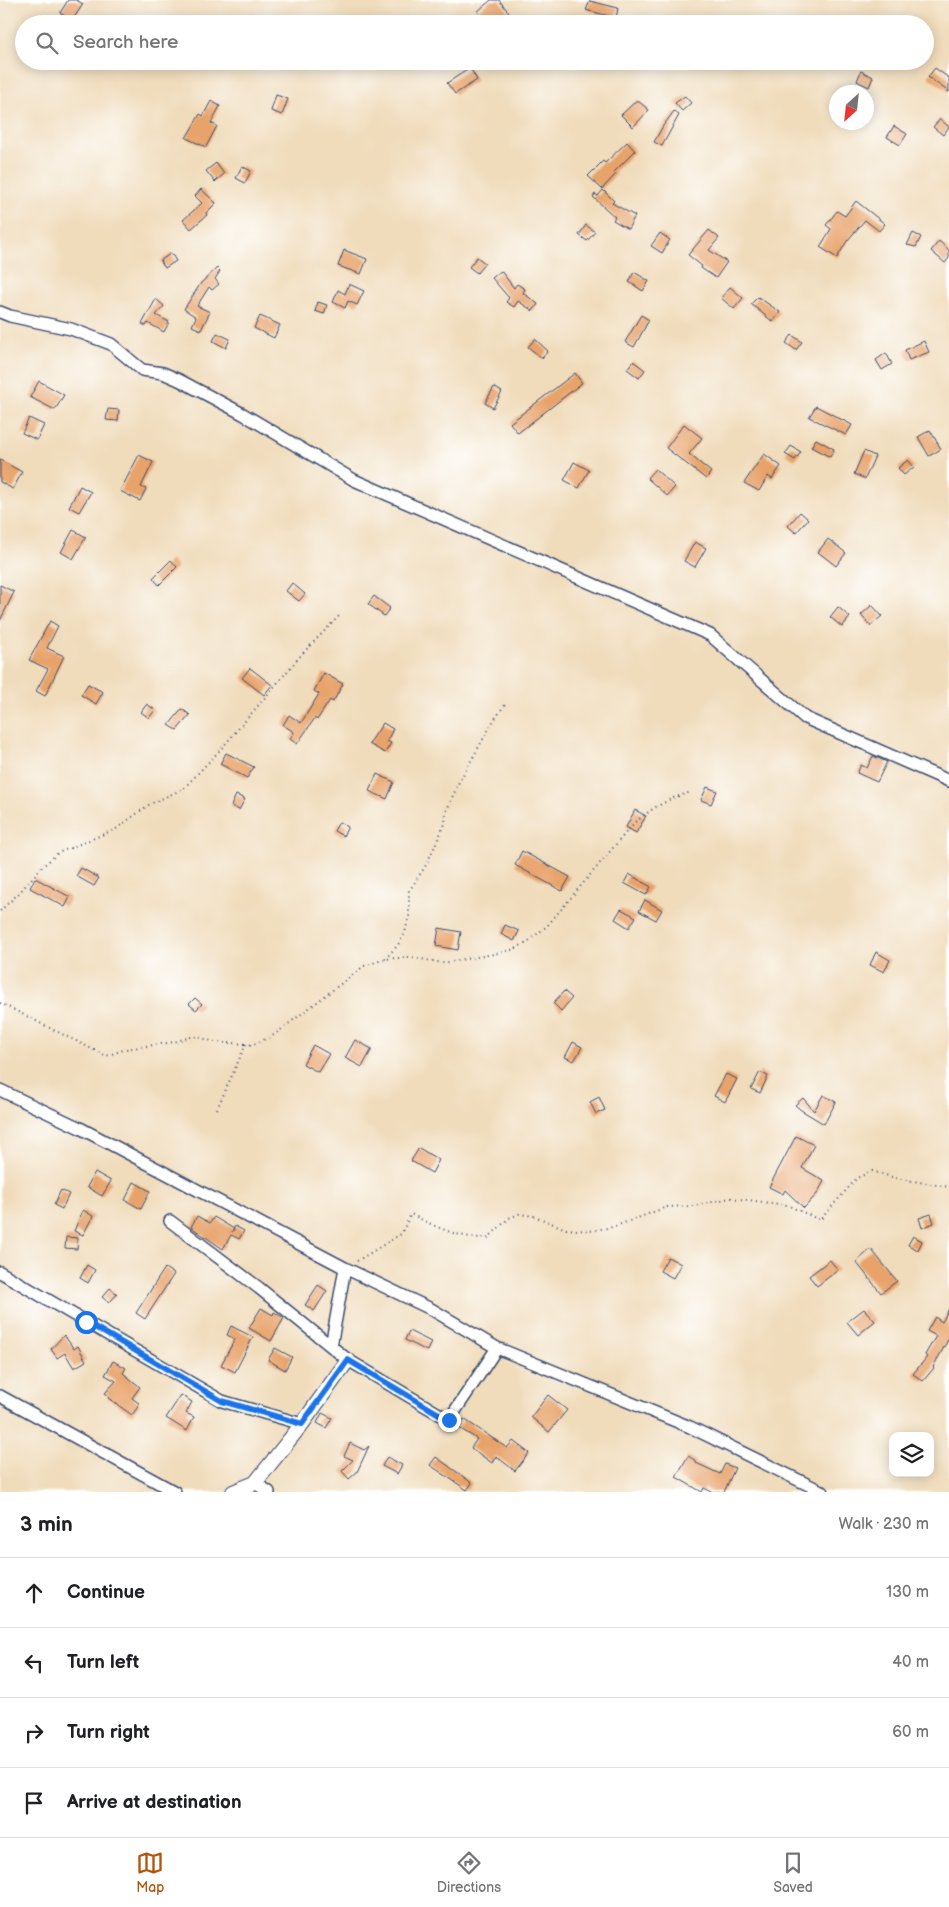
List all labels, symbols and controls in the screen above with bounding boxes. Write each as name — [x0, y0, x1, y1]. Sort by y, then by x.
search box — [15, 15, 934, 70]
icon: search — [33, 29, 61, 57]
text: Search here — [73, 31, 178, 54]
north arrow — [829, 85, 874, 130]
route start — [75, 1311, 98, 1334]
route end — [438, 1409, 461, 1432]
map controls — [889, 1432, 934, 1477]
button: layers — [889, 1432, 934, 1477]
text: 3 min — [20, 1512, 73, 1537]
text: Walk · 230 m — [839, 1515, 929, 1534]
icon: ahead — [20, 1579, 48, 1607]
text: Continue — [67, 1581, 145, 1604]
text: 130 m — [886, 1583, 929, 1602]
icon: left — [20, 1649, 48, 1677]
text: Turn left — [67, 1651, 139, 1674]
text: 40 m — [892, 1653, 929, 1672]
icon: right — [20, 1719, 48, 1747]
text: Turn right — [67, 1721, 150, 1744]
text: 60 m — [892, 1723, 929, 1742]
icon: arrive — [20, 1789, 48, 1817]
text: Arrive at destination — [67, 1791, 242, 1814]
tab: Map — [136, 1849, 164, 1896]
tab: Directions — [437, 1849, 501, 1896]
tab: Saved — [773, 1849, 813, 1896]

